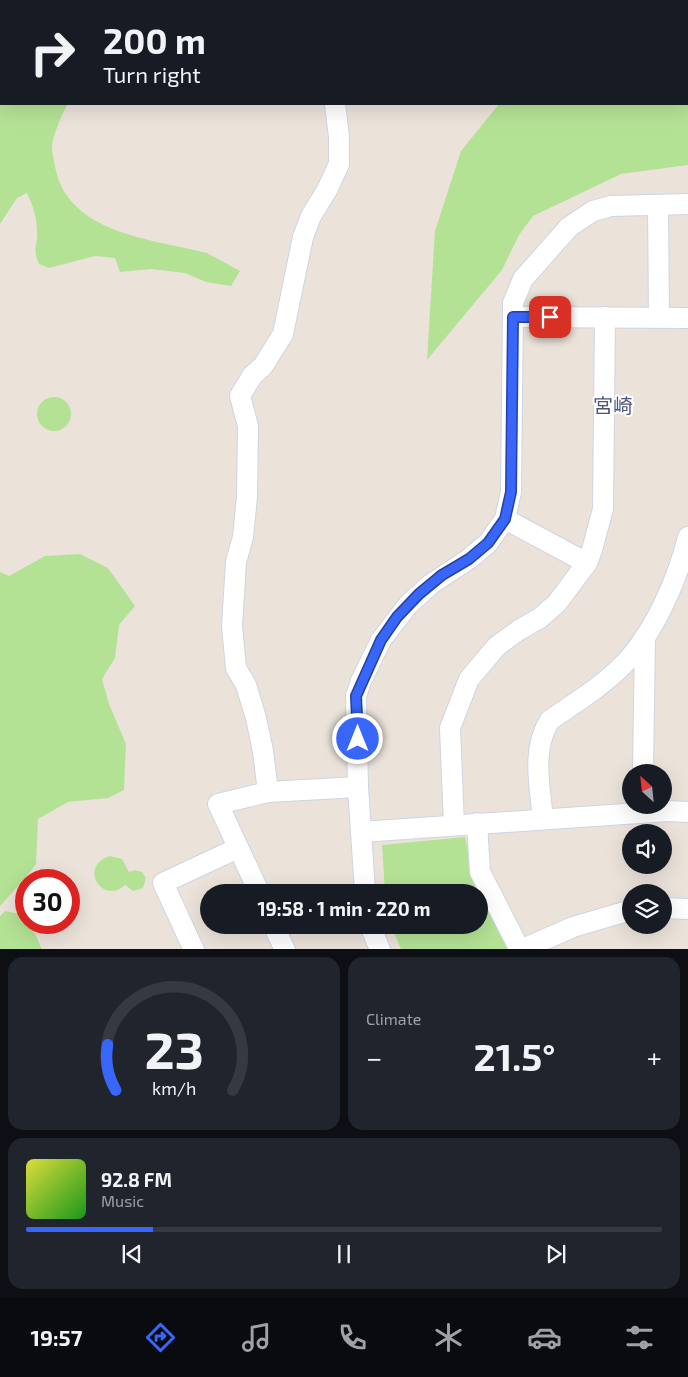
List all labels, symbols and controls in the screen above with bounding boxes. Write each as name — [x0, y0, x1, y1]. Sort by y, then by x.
text: 200 m — [103, 19, 206, 61]
icon: right — [20, 20, 85, 85]
text: Turn right — [103, 61, 201, 87]
pin — [529, 296, 571, 338]
icon: arrive — [536, 303, 564, 331]
district label: 宮崎 — [593, 393, 633, 417]
position arrow — [331, 712, 383, 764]
north arrow — [622, 764, 672, 814]
map controls — [622, 764, 672, 934]
button: sound — [622, 824, 672, 874]
speed limit sign: 30 — [15, 869, 80, 934]
button: layers — [622, 884, 672, 934]
text: 19:58 · 1 min · 220 m — [257, 897, 431, 920]
text: Climate — [366, 1009, 421, 1028]
text: 23 — [144, 1017, 204, 1079]
text: 21.5° — [474, 1033, 555, 1079]
text: − — [366, 1040, 382, 1074]
text: + — [647, 1040, 662, 1074]
text: km/h — [152, 1077, 196, 1099]
text: 92.8 FM — [101, 1168, 172, 1191]
text: Music — [101, 1191, 144, 1210]
icon: previous — [118, 1240, 146, 1268]
icon: pause — [330, 1240, 358, 1268]
icon: next — [542, 1240, 570, 1268]
icon: directions — [143, 1320, 178, 1355]
icon: music — [239, 1320, 274, 1355]
icon: phone — [335, 1320, 370, 1355]
icon: climate — [431, 1320, 466, 1355]
icon: car — [527, 1320, 562, 1355]
icon: filters — [622, 1320, 657, 1355]
text: 19:57 — [30, 1324, 82, 1350]

